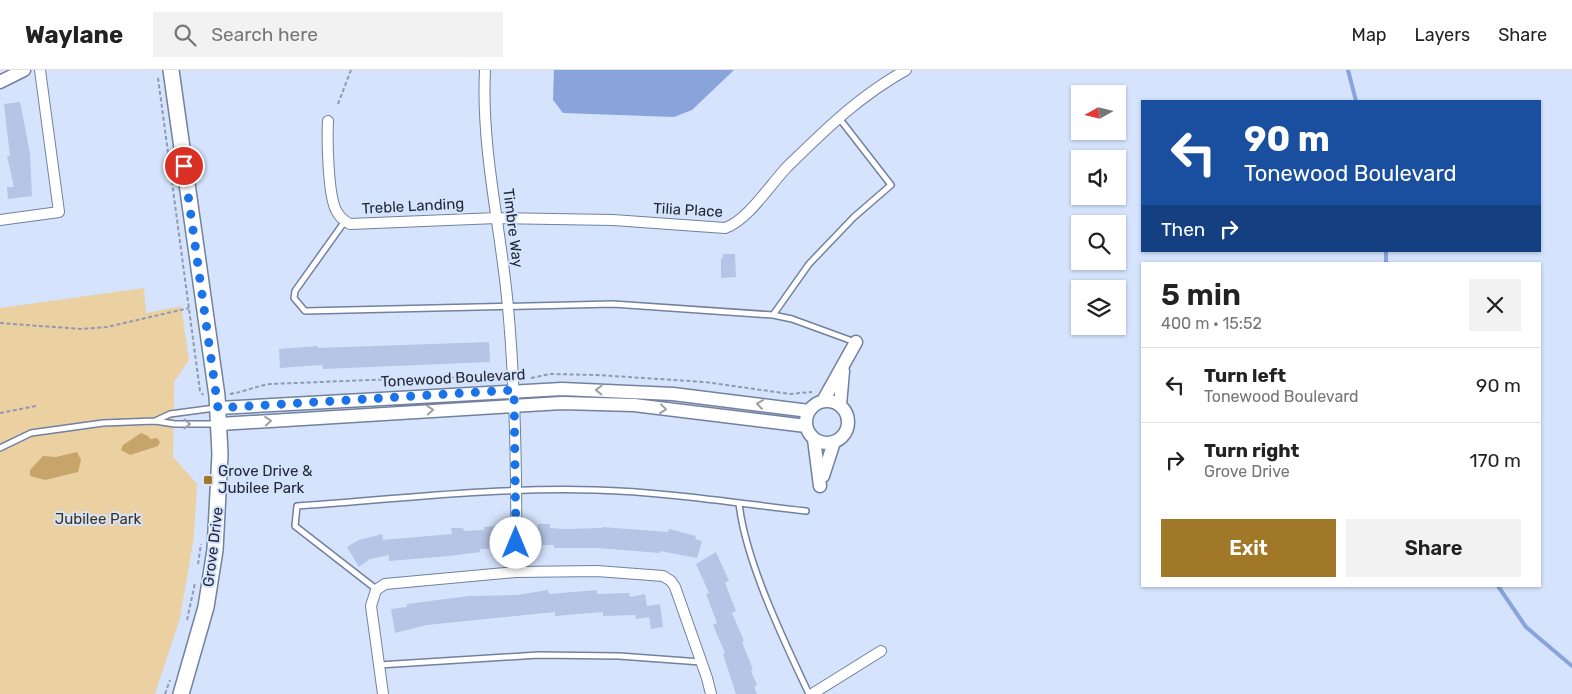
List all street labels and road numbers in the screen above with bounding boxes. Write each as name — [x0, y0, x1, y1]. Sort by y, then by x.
street label: Timbre Way — [499, 187, 527, 269]
street label: Treble Landing — [361, 194, 465, 218]
street label: Tilia Place — [653, 199, 723, 221]
street label: Tonewood Boulevard — [380, 365, 526, 391]
street label: Grove Drive — [199, 506, 227, 588]

